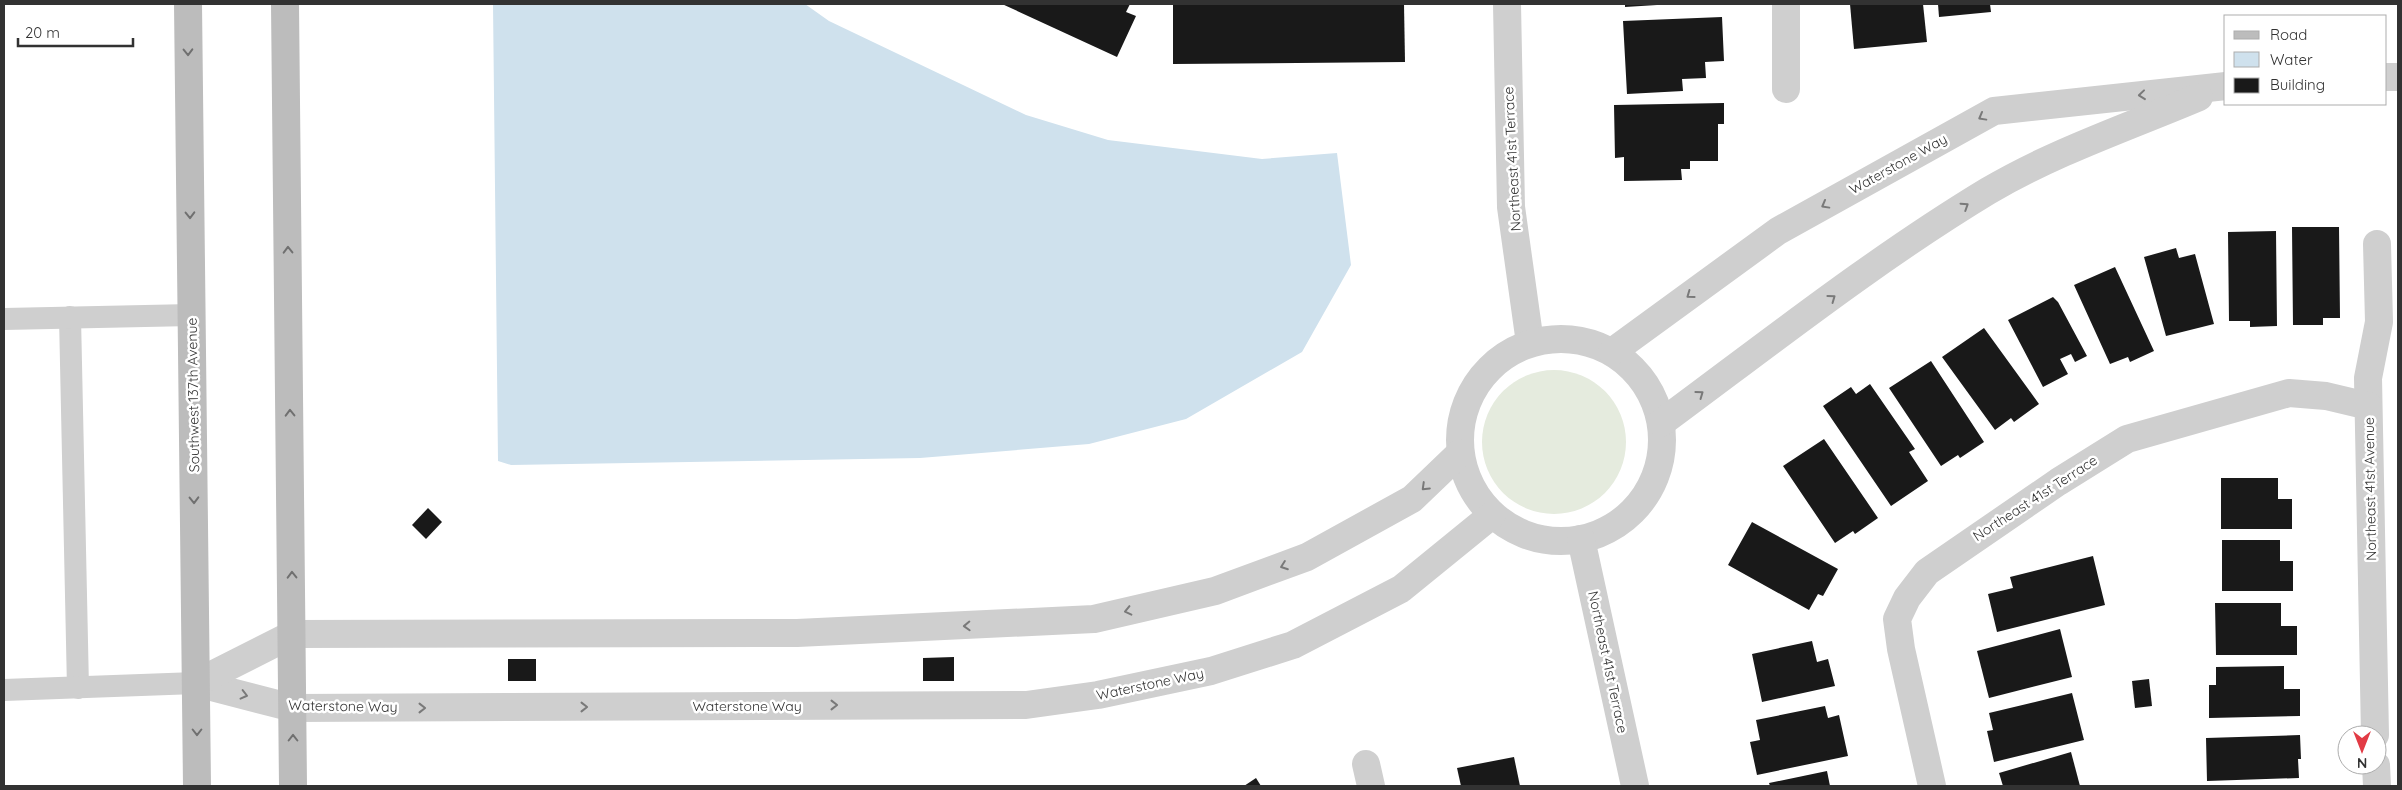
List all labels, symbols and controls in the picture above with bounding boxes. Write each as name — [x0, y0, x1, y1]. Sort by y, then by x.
scale bar — [18, 15, 132, 47]
legend — [2224, 15, 2387, 105]
text: 20 m — [25, 23, 60, 42]
text: Road — [2270, 25, 2307, 44]
one-way arrow — [183, 49, 193, 57]
text: Water — [2270, 50, 2313, 69]
text: Building — [2270, 75, 2325, 94]
street label: Northeast 41st Terrace — [1499, 86, 1525, 232]
one-way arrow — [2138, 89, 2146, 100]
one-way arrow — [1979, 111, 1988, 121]
street label: Waterstone Way — [1846, 130, 1950, 198]
one-way arrow — [1821, 198, 1830, 208]
one-way arrow — [1960, 203, 1969, 212]
one-way arrow — [185, 211, 196, 219]
one-way arrow — [283, 246, 293, 254]
one-way arrow — [1686, 289, 1696, 298]
one-way arrow — [1826, 295, 1835, 304]
street label: Southwest 137th Avenue — [183, 317, 203, 472]
one-way arrow — [1694, 391, 1704, 400]
one-way arrow — [285, 408, 295, 416]
street label: Northeast 41st Avenue — [2360, 417, 2380, 561]
street label: Northeast 41st Terrace — [1969, 451, 2101, 545]
one-way arrow — [1421, 481, 1430, 490]
one-way arrow — [189, 496, 199, 504]
one-way arrow — [1280, 560, 1288, 570]
one-way arrow — [287, 571, 297, 578]
street label: Northeast 41st Terrace — [1584, 589, 1632, 735]
one-way arrow — [1123, 605, 1132, 616]
one-way arrow — [962, 620, 970, 631]
street label: Waterstone Way — [1095, 664, 1205, 704]
one-way arrow — [239, 690, 247, 700]
street label: Waterstone Way — [288, 696, 398, 716]
street label: Waterstone Way — [692, 697, 802, 715]
one-way arrow — [831, 700, 839, 710]
one-way arrow — [581, 702, 589, 712]
one-way arrow — [418, 703, 426, 713]
north arrow — [2337, 725, 2387, 775]
one-way arrow — [191, 729, 202, 737]
one-way arrow — [288, 733, 298, 741]
text: N — [2357, 754, 2367, 772]

